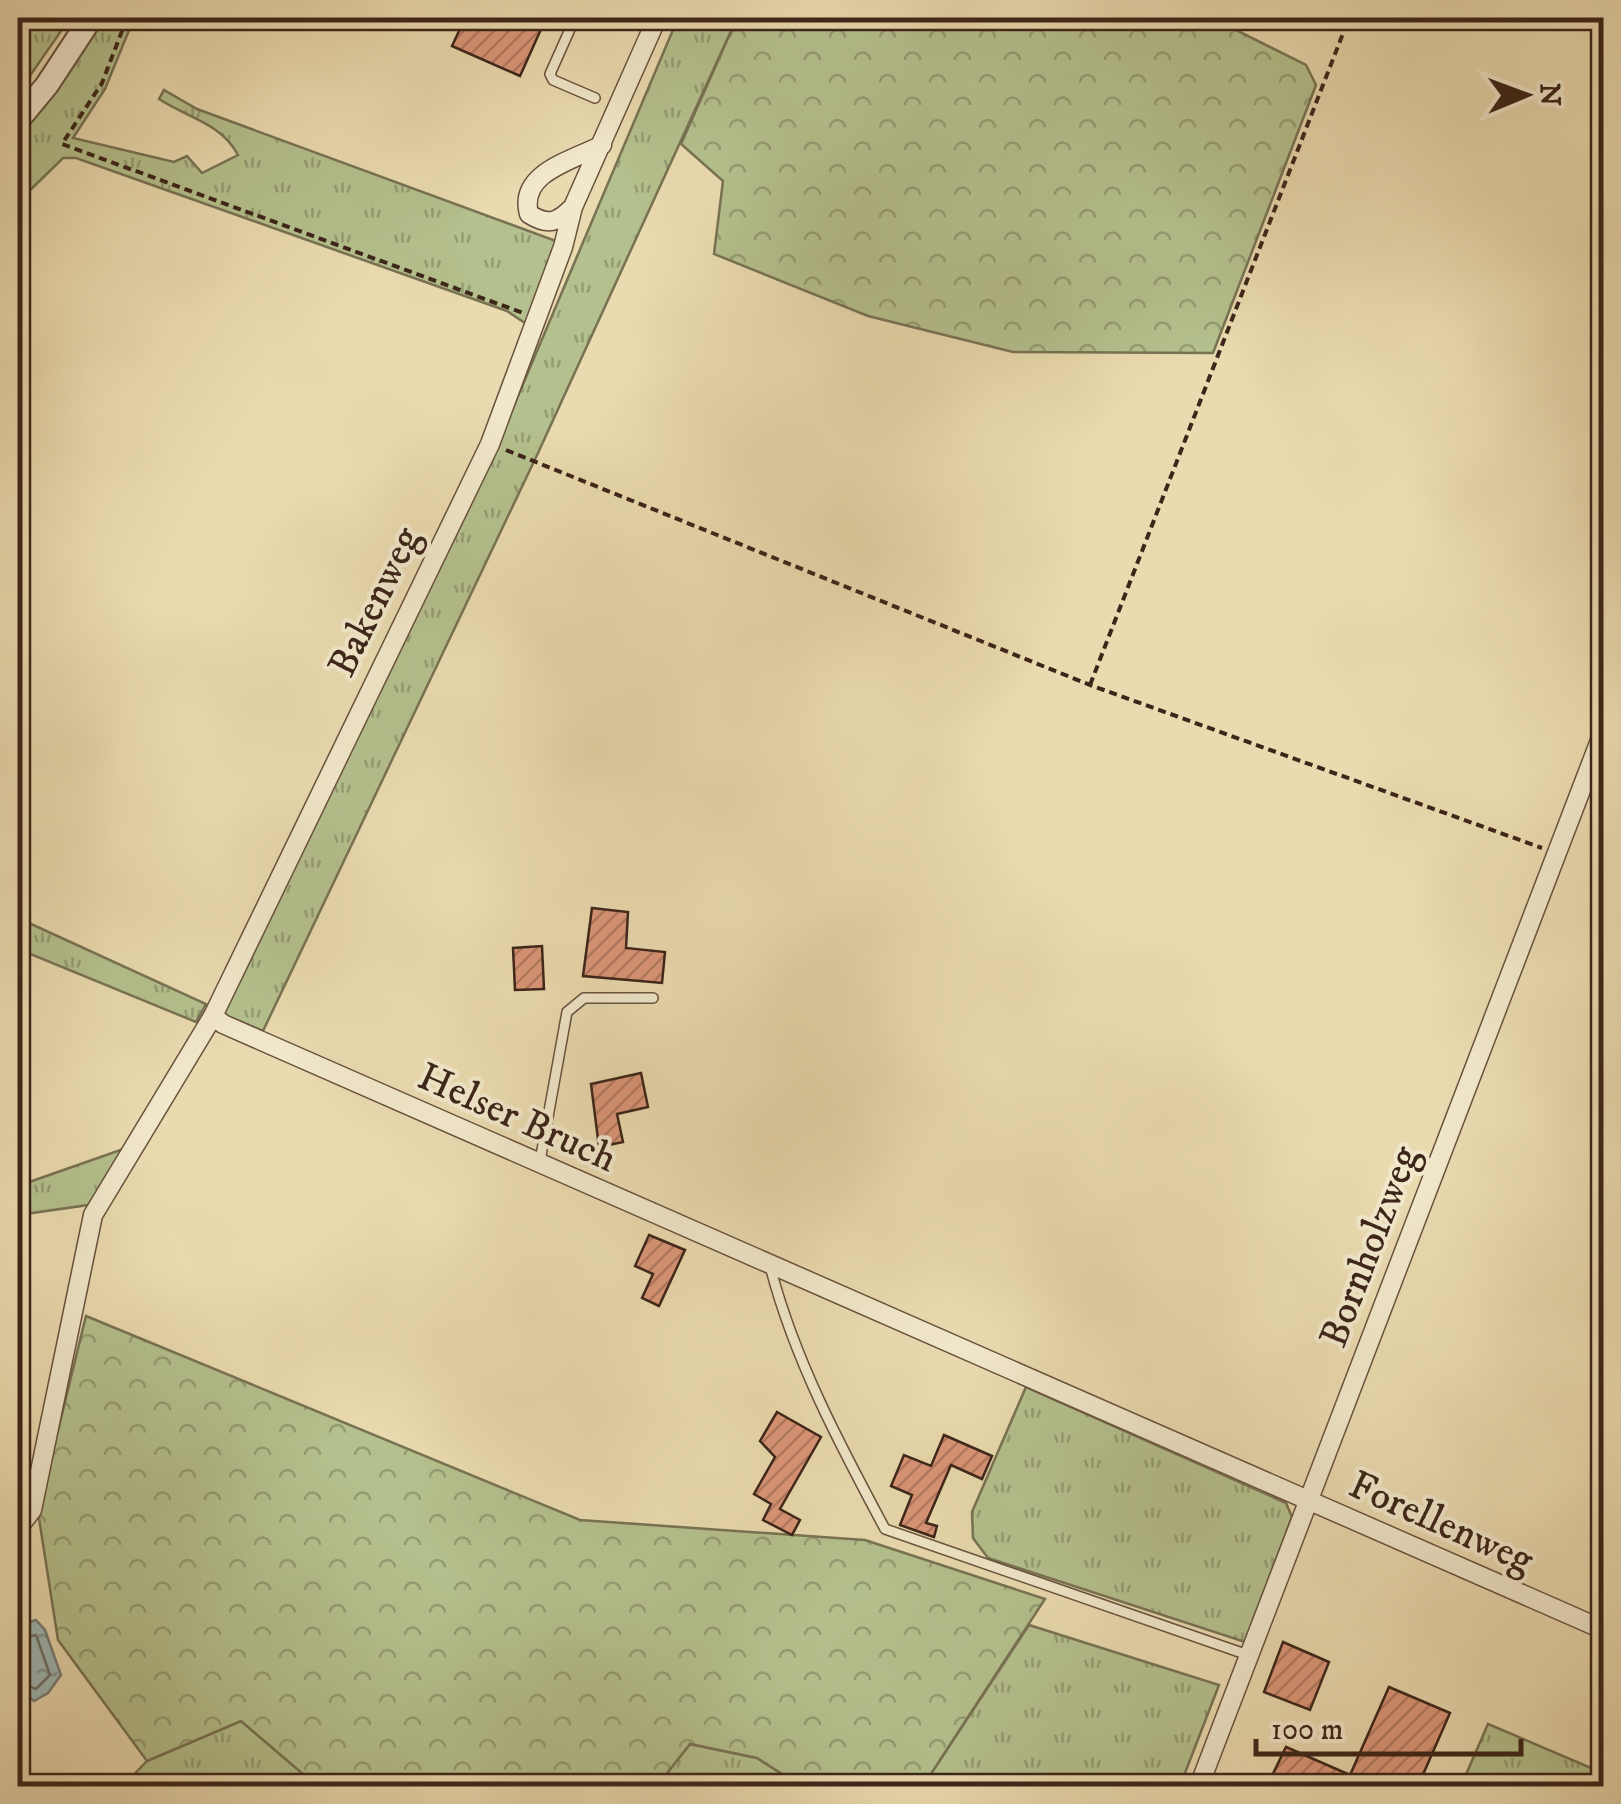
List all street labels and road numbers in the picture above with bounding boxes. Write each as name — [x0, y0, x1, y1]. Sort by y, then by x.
street label: Bakenweg — [318, 519, 434, 685]
street label: Helser Bruch — [410, 1053, 624, 1185]
street label: Bornholzweg — [1310, 1139, 1432, 1355]
street label: Forellenweg — [1341, 1461, 1541, 1587]

